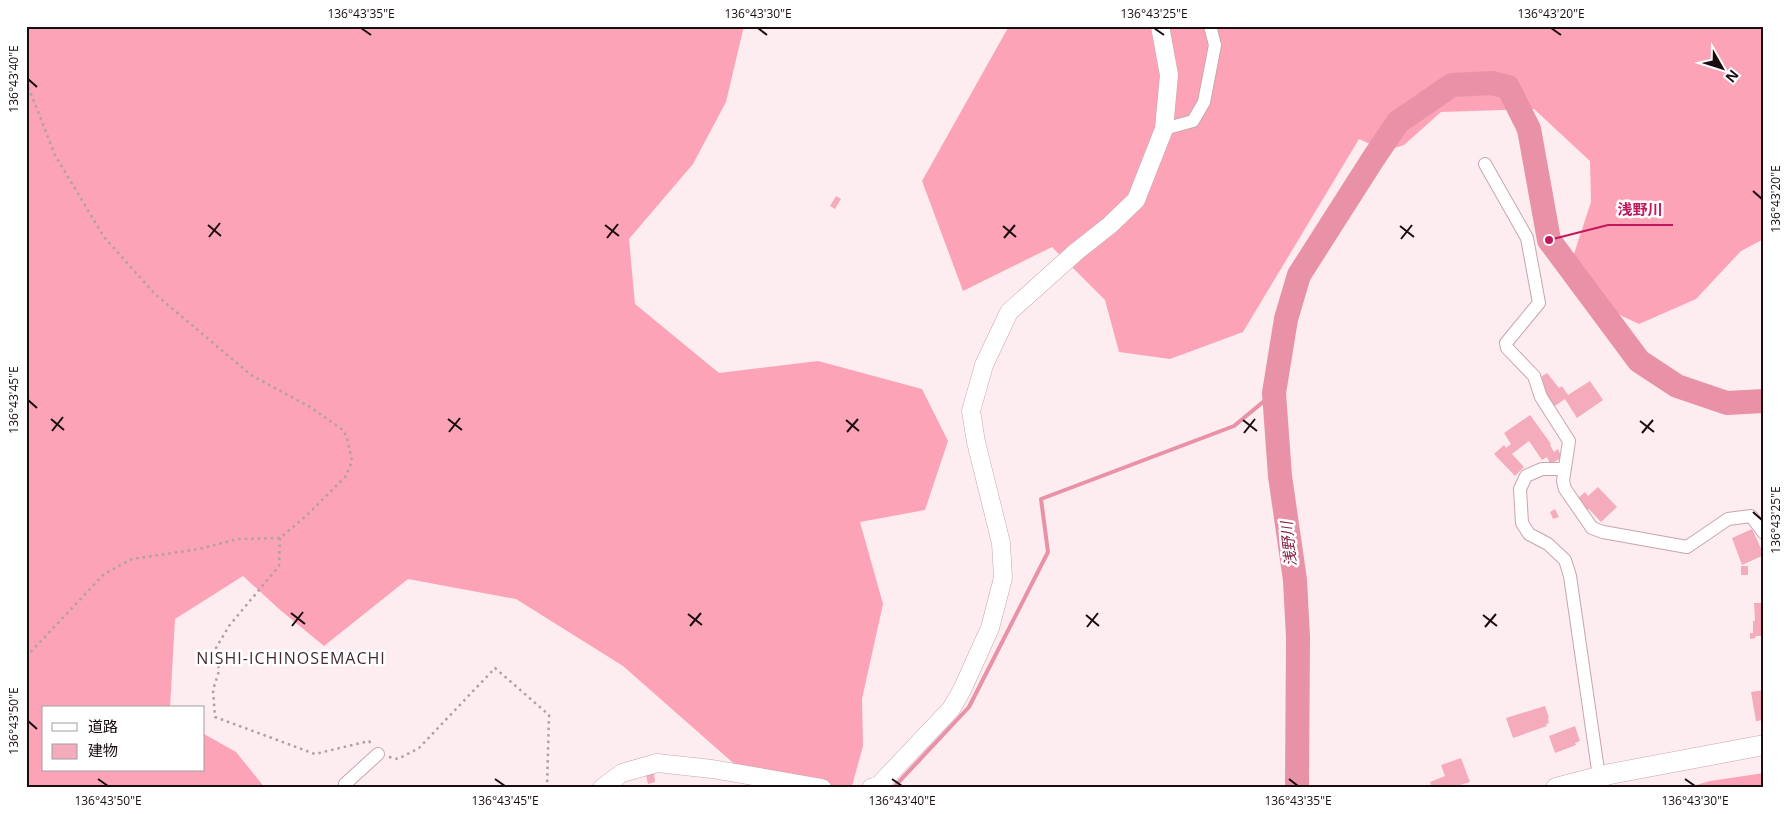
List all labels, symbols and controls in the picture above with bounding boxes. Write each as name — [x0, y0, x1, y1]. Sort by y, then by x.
text: 136°43'35"E — [327, 5, 395, 22]
text: 136°43'30"E — [724, 5, 792, 22]
text: 136°43'25"E — [1120, 5, 1188, 22]
text: 136°43'20"E — [1517, 5, 1585, 22]
north arrow — [1698, 42, 1748, 92]
text: 136°43'40"E — [5, 45, 22, 113]
text: N — [1722, 66, 1743, 87]
text: 136°43'20"E — [1767, 165, 1784, 233]
callout: 浅野川 — [1608, 195, 1673, 225]
text: 浅野川 — [1617, 199, 1663, 219]
text: 136°43'45"E — [5, 366, 22, 434]
text: 136°43'25"E — [1767, 486, 1784, 554]
water label: 浅野川 — [1276, 519, 1300, 568]
district label: NISHI-ICHINOSEMACHI — [196, 647, 386, 669]
text: 136°43'50"E — [5, 687, 22, 755]
legend — [42, 706, 205, 772]
text: 道路 — [88, 716, 118, 736]
text: 建物 — [88, 740, 118, 760]
text: 136°43'50"E — [74, 792, 142, 809]
text: 136°43'45"E — [471, 792, 539, 809]
text: 136°43'40"E — [868, 792, 936, 809]
text: 136°43'35"E — [1264, 792, 1332, 809]
text: 136°43'30"E — [1661, 792, 1729, 809]

